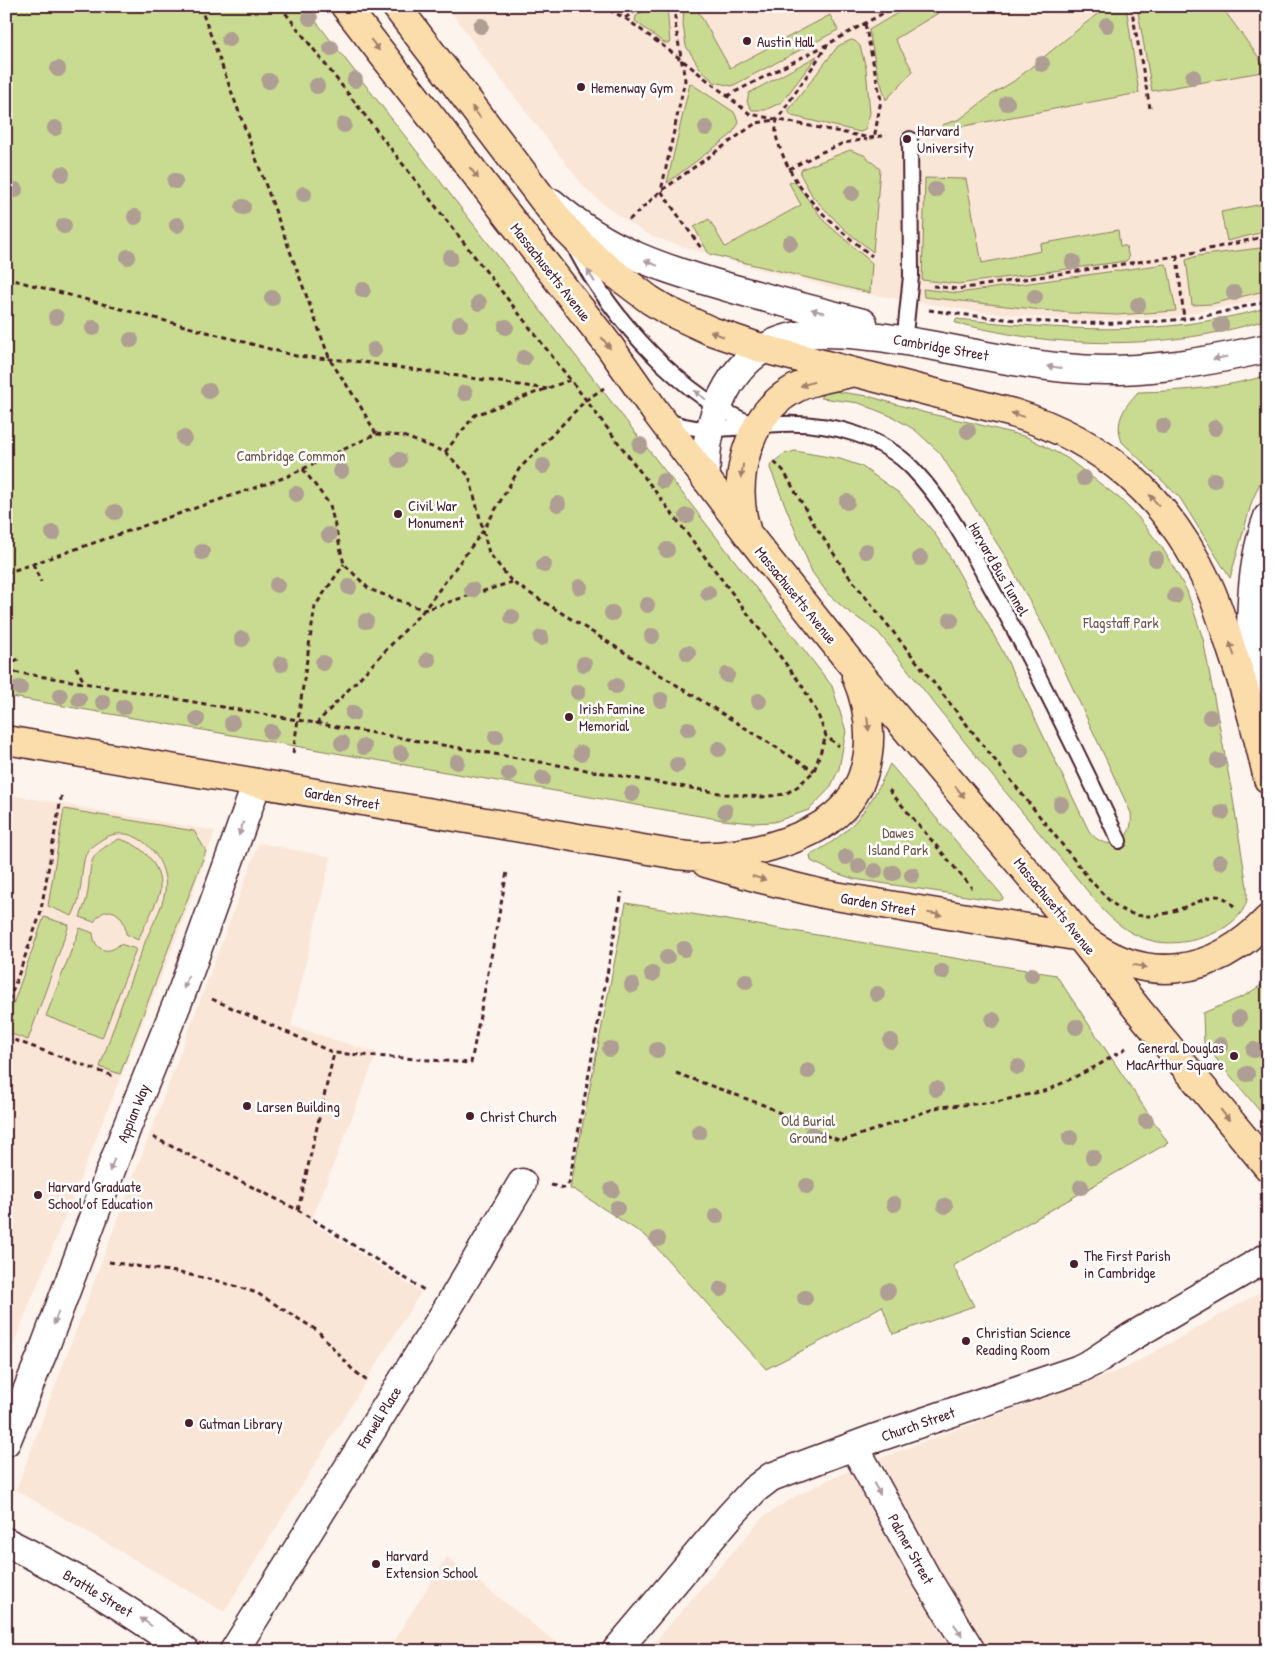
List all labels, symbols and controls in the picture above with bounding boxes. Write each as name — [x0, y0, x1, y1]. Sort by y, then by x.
place label: Austin Hall — [757, 31, 815, 52]
marker: Austin Hall — [741, 35, 753, 47]
one-way arrow — [369, 38, 380, 51]
place label: Hemenway Gym — [591, 77, 673, 98]
marker: Hemenway Gym — [575, 81, 587, 93]
one-way arrow — [470, 106, 481, 119]
place label: Harvard University — [917, 120, 974, 158]
marker: Harvard University — [901, 133, 913, 145]
one-way arrow — [469, 166, 480, 179]
street label: Massachusetts Avenue — [506, 218, 596, 326]
one-way arrow — [643, 259, 658, 267]
one-way arrow — [586, 270, 595, 283]
one-way arrow — [810, 307, 825, 315]
street label: Cambridge Street — [892, 328, 991, 366]
one-way arrow — [709, 330, 724, 338]
one-way arrow — [601, 336, 612, 349]
one-way arrow — [1212, 354, 1228, 362]
one-way arrow — [1046, 363, 1062, 371]
one-way arrow — [799, 381, 814, 389]
one-way arrow — [693, 390, 707, 400]
one-way arrow — [1011, 410, 1026, 418]
park label: Cambridge Common — [236, 445, 346, 466]
one-way arrow — [738, 463, 746, 479]
one-way arrow — [1149, 494, 1160, 506]
place label: Civil War Monument — [408, 495, 465, 533]
marker: Civil War Monument — [392, 508, 404, 520]
street label: Harvard Bus Tunnel — [964, 518, 1034, 620]
street label: Massachusetts Avenue — [750, 542, 842, 648]
park label: Flagstaff Park — [1082, 612, 1159, 633]
one-way arrow — [1228, 641, 1236, 656]
place label: Irish Famine Memorial — [579, 698, 645, 736]
marker: Irish Famine Memorial — [563, 711, 575, 723]
one-way arrow — [864, 716, 872, 732]
street label: Garden Street — [303, 781, 382, 815]
one-way arrow — [954, 785, 965, 798]
one-way arrow — [237, 822, 245, 837]
park label: Dawes Island Park — [868, 822, 928, 860]
street label: Massachusetts Avenue — [1009, 853, 1101, 959]
one-way arrow — [751, 875, 766, 883]
street label: Garden Street — [839, 887, 918, 921]
one-way arrow — [928, 910, 944, 918]
one-way arrow — [1133, 962, 1148, 970]
one-way arrow — [182, 975, 190, 990]
place label: General Douglas MacArthur Square — [1126, 1037, 1224, 1075]
marker: General Douglas MacArthur Square — [1228, 1050, 1240, 1062]
street label: Appian Way — [112, 1081, 154, 1145]
place label: Larsen Building — [257, 1096, 340, 1117]
marker: Larsen Building — [241, 1100, 253, 1112]
place label: Christ Church — [480, 1106, 556, 1127]
one-way arrow — [1220, 1108, 1231, 1121]
marker: Christ Church — [464, 1110, 476, 1122]
park label: Old Burial Ground — [781, 1110, 835, 1148]
one-way arrow — [108, 1158, 116, 1172]
place label: Harvard Graduate School of Education — [48, 1176, 153, 1214]
marker: Harvard Graduate School of Education — [32, 1189, 44, 1201]
place label: The First Parish in Cambridge — [1084, 1245, 1170, 1283]
marker: The First Parish in Cambridge — [1068, 1258, 1080, 1270]
one-way arrow — [52, 1310, 59, 1325]
place label: Christian Science Reading Room — [976, 1322, 1071, 1360]
marker: Christian Science Reading Room — [960, 1335, 972, 1347]
street label: Farwell Place — [351, 1382, 406, 1453]
street label: Church Street — [878, 1401, 959, 1446]
place label: Gutman Library — [199, 1413, 283, 1434]
marker: Gutman Library — [183, 1417, 195, 1429]
one-way arrow — [873, 1482, 882, 1495]
street label: Palmer Street — [883, 1510, 939, 1589]
place label: Harvard Extension School — [386, 1545, 478, 1583]
marker: Harvard Extension School — [370, 1558, 382, 1570]
street label: Brattle Street — [59, 1564, 138, 1622]
one-way arrow — [139, 1617, 153, 1627]
one-way arrow — [953, 1623, 962, 1636]

